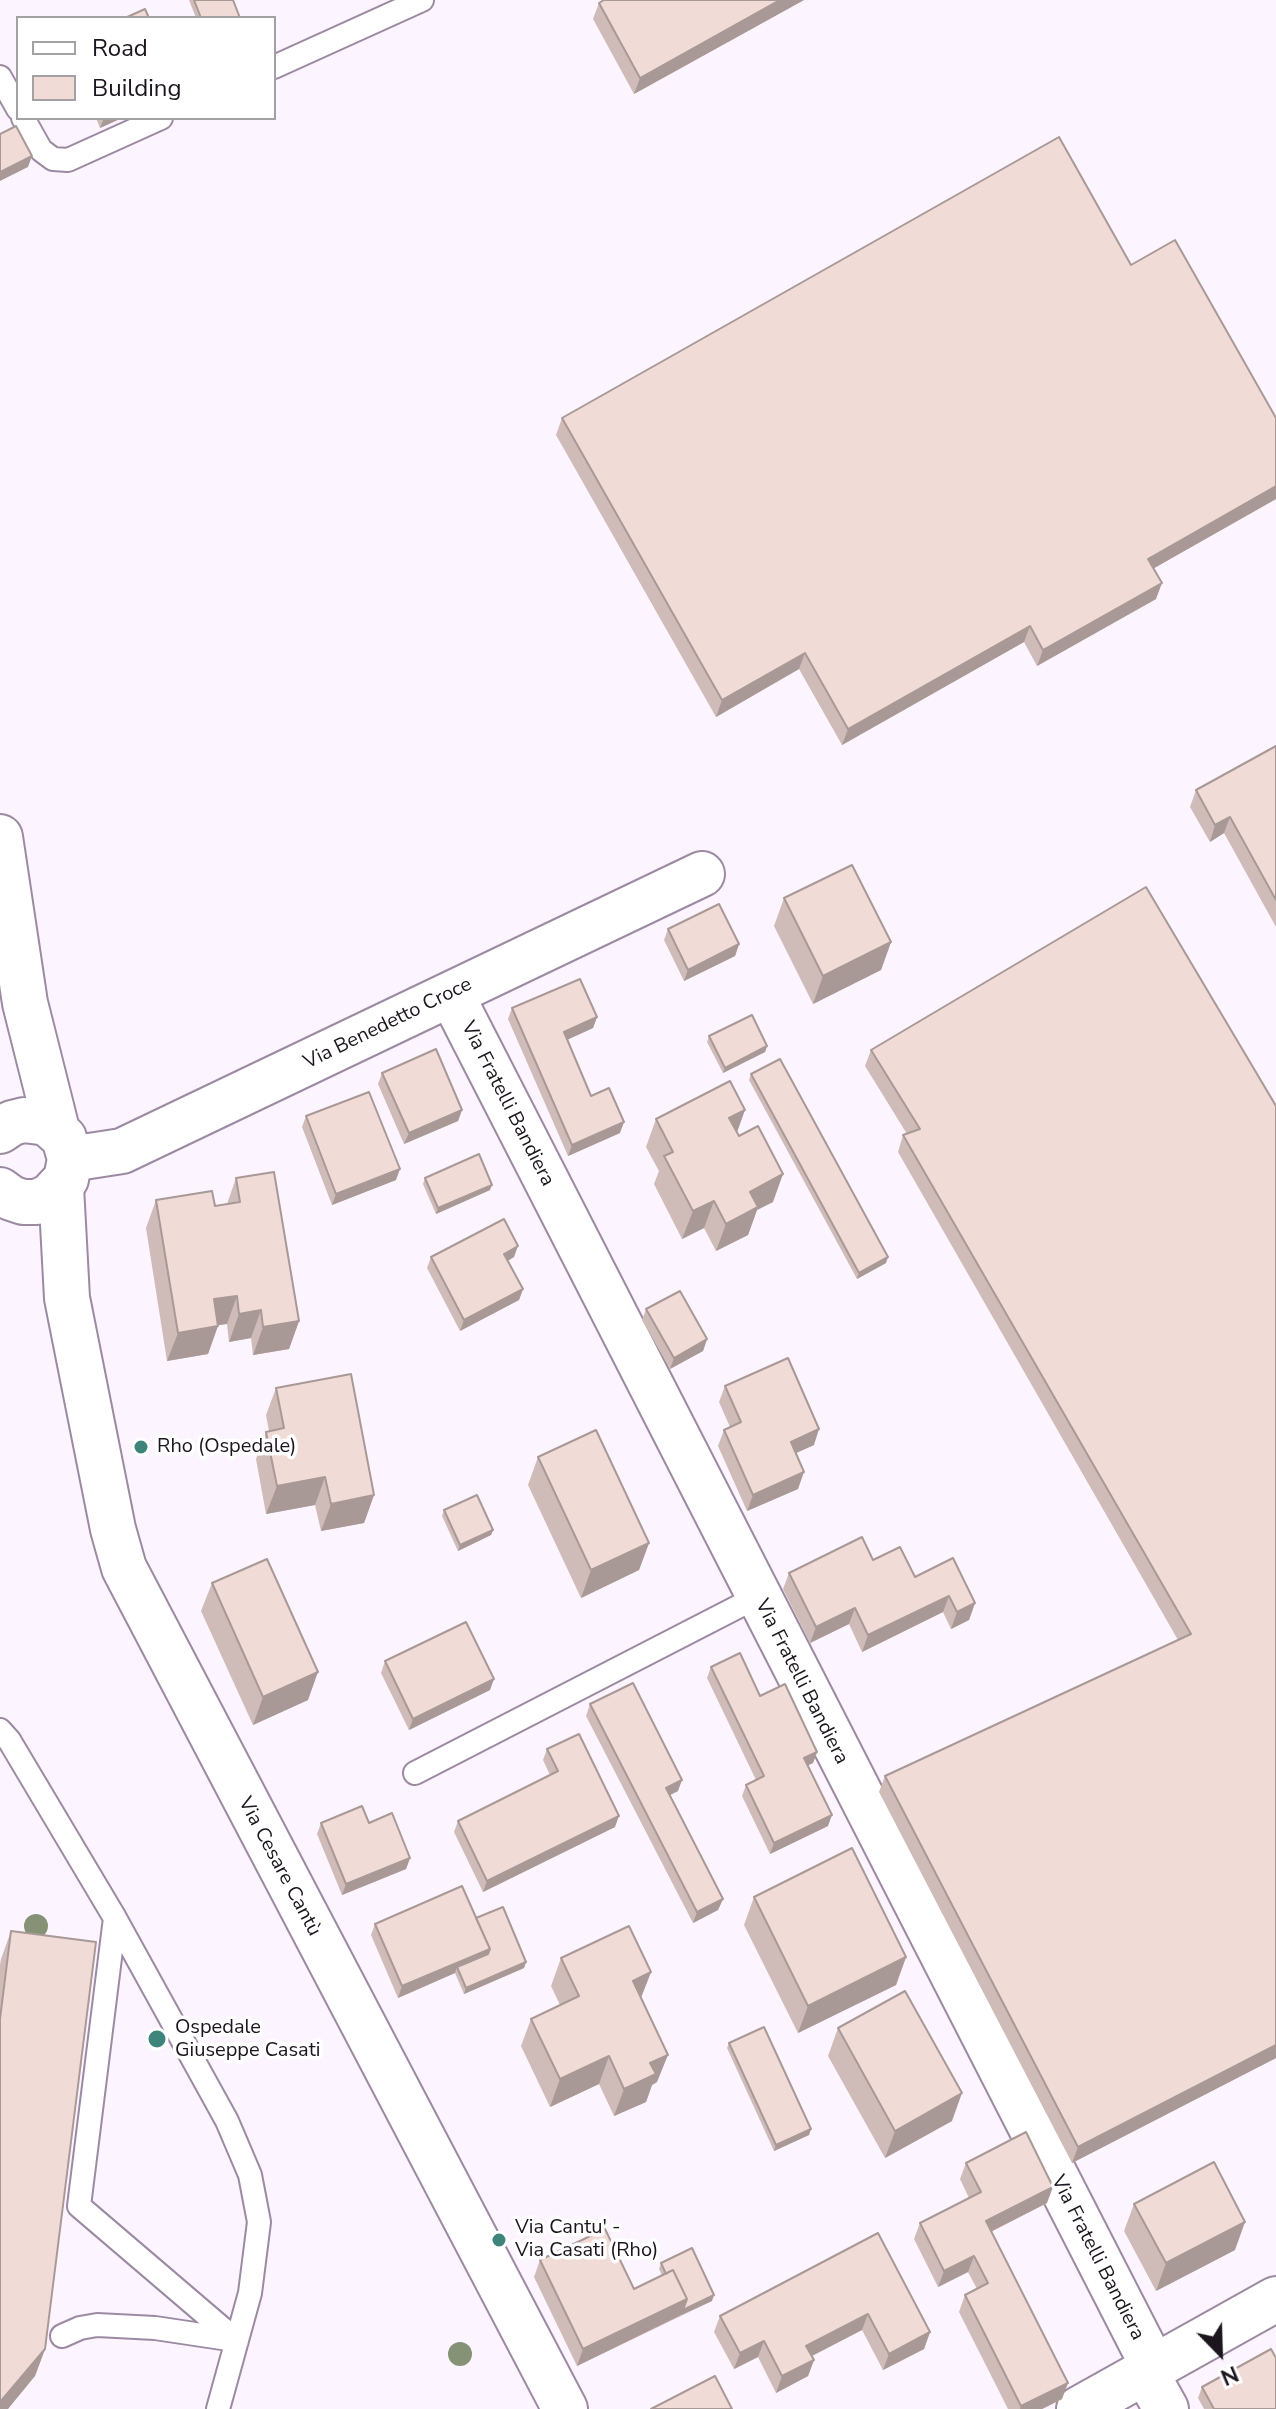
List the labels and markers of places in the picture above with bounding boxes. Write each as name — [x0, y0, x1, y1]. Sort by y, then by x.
place label: Rho (Ospedale) — [157, 1435, 296, 1459]
marker: Rho (Ospedale) — [132, 1438, 150, 1456]
place label: Ospedale Giuseppe Casati — [175, 2016, 320, 2063]
marker: Ospedale Giuseppe Casati — [146, 2028, 168, 2050]
place label: Via Cantu' - Via Casati (Rho) — [515, 2216, 658, 2263]
marker: Via Cantu' - Via Casati (Rho) — [490, 2231, 508, 2249]

